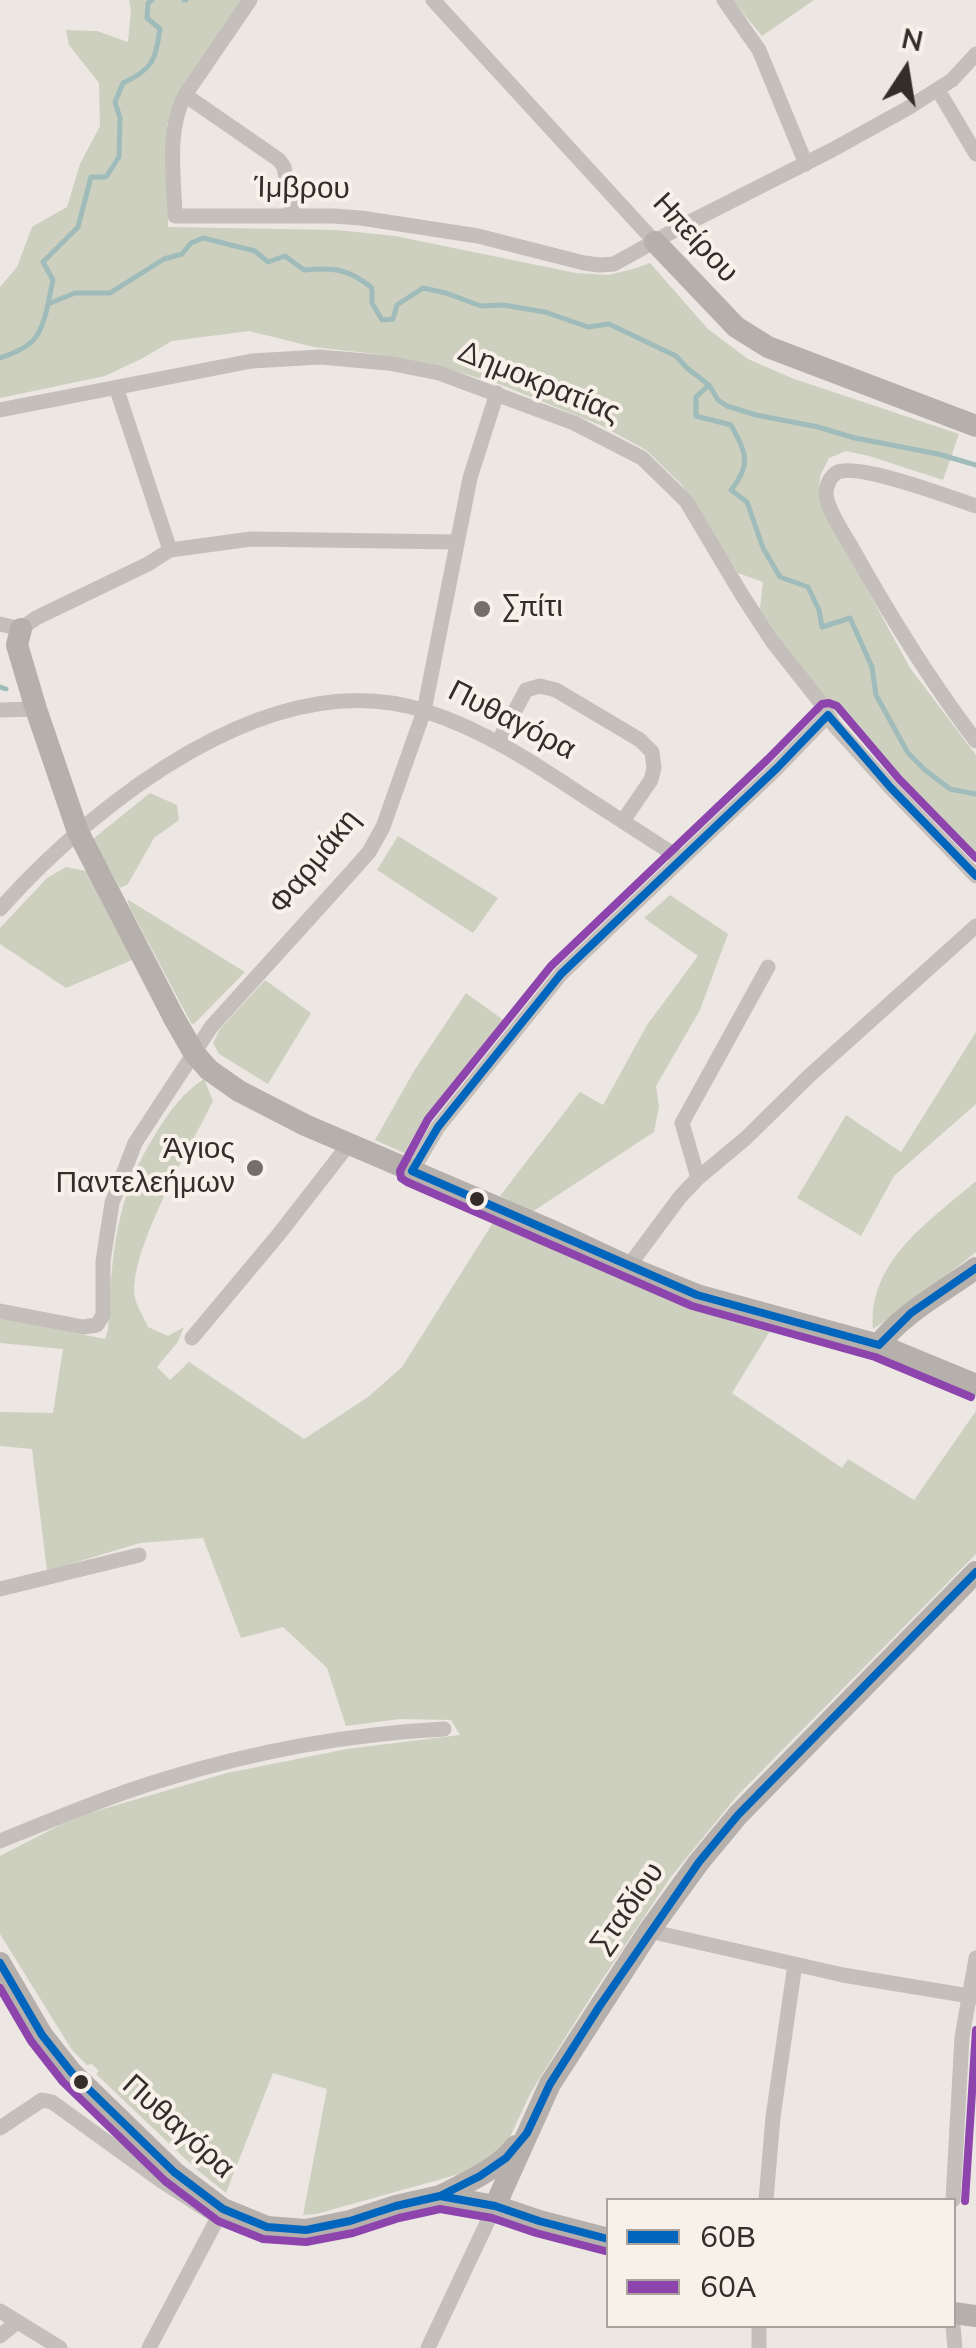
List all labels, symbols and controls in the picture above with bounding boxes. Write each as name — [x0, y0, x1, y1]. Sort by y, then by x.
north arrow — [856, 20, 956, 120]
text: N — [898, 20, 926, 61]
street label: Ίμβρου — [254, 171, 350, 209]
street label: Ηπείρου — [644, 187, 744, 291]
street label: Δημοκρατίας — [452, 335, 624, 433]
place label: Σπίτι — [502, 591, 563, 627]
marker: Σπίτι — [471, 598, 493, 620]
street label: Πυθαγόρα — [441, 675, 581, 769]
street label: Φαρμάκη — [263, 803, 369, 923]
place label: Άγιος Παντελεήμων — [55, 1133, 235, 1204]
marker: Άγιος Παντελεήμων — [244, 1157, 266, 1179]
unlabelled marker — [467, 1189, 487, 1209]
street label: Σταδίου — [585, 1856, 673, 1962]
street label: Πυθαγόρα — [114, 2068, 240, 2188]
unlabelled marker — [71, 2072, 91, 2092]
legend — [606, 2198, 956, 2328]
text: 60Β — [700, 2217, 756, 2258]
text: 60Α — [700, 2267, 756, 2308]

